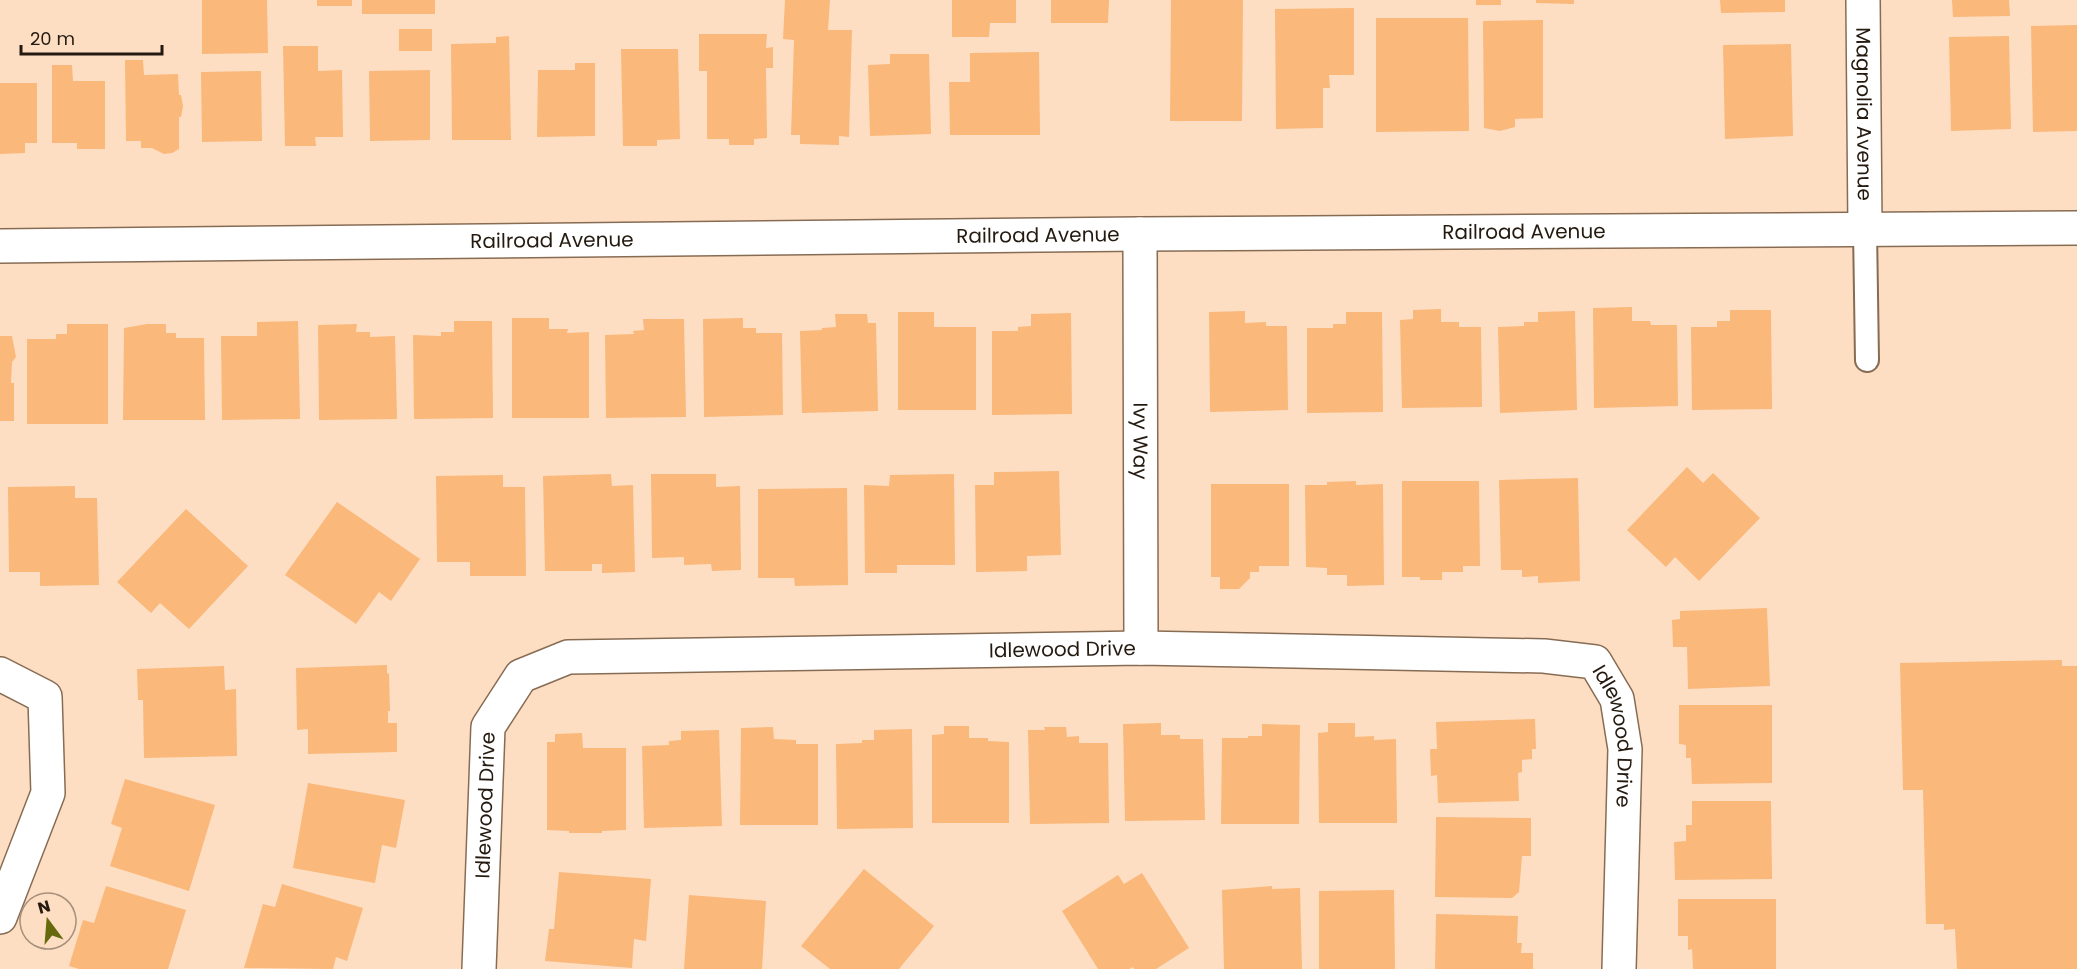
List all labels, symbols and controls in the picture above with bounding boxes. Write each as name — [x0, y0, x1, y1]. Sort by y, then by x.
scale bar — [21, 18, 162, 56]
text: 20 m — [30, 26, 75, 51]
street label: Magnolia Avenue — [1849, 27, 1879, 201]
street label: Railroad Avenue — [1442, 217, 1606, 246]
street label: Railroad Avenue — [956, 220, 1120, 250]
street label: Railroad Avenue — [470, 225, 634, 255]
street label: Ivy Way — [1126, 402, 1155, 480]
street label: Idlewood Drive — [989, 634, 1136, 664]
street label: Idlewood Drive — [1586, 660, 1639, 808]
street label: Idlewood Drive — [468, 731, 502, 879]
north arrow — [18, 891, 78, 951]
text: N — [35, 894, 53, 920]

